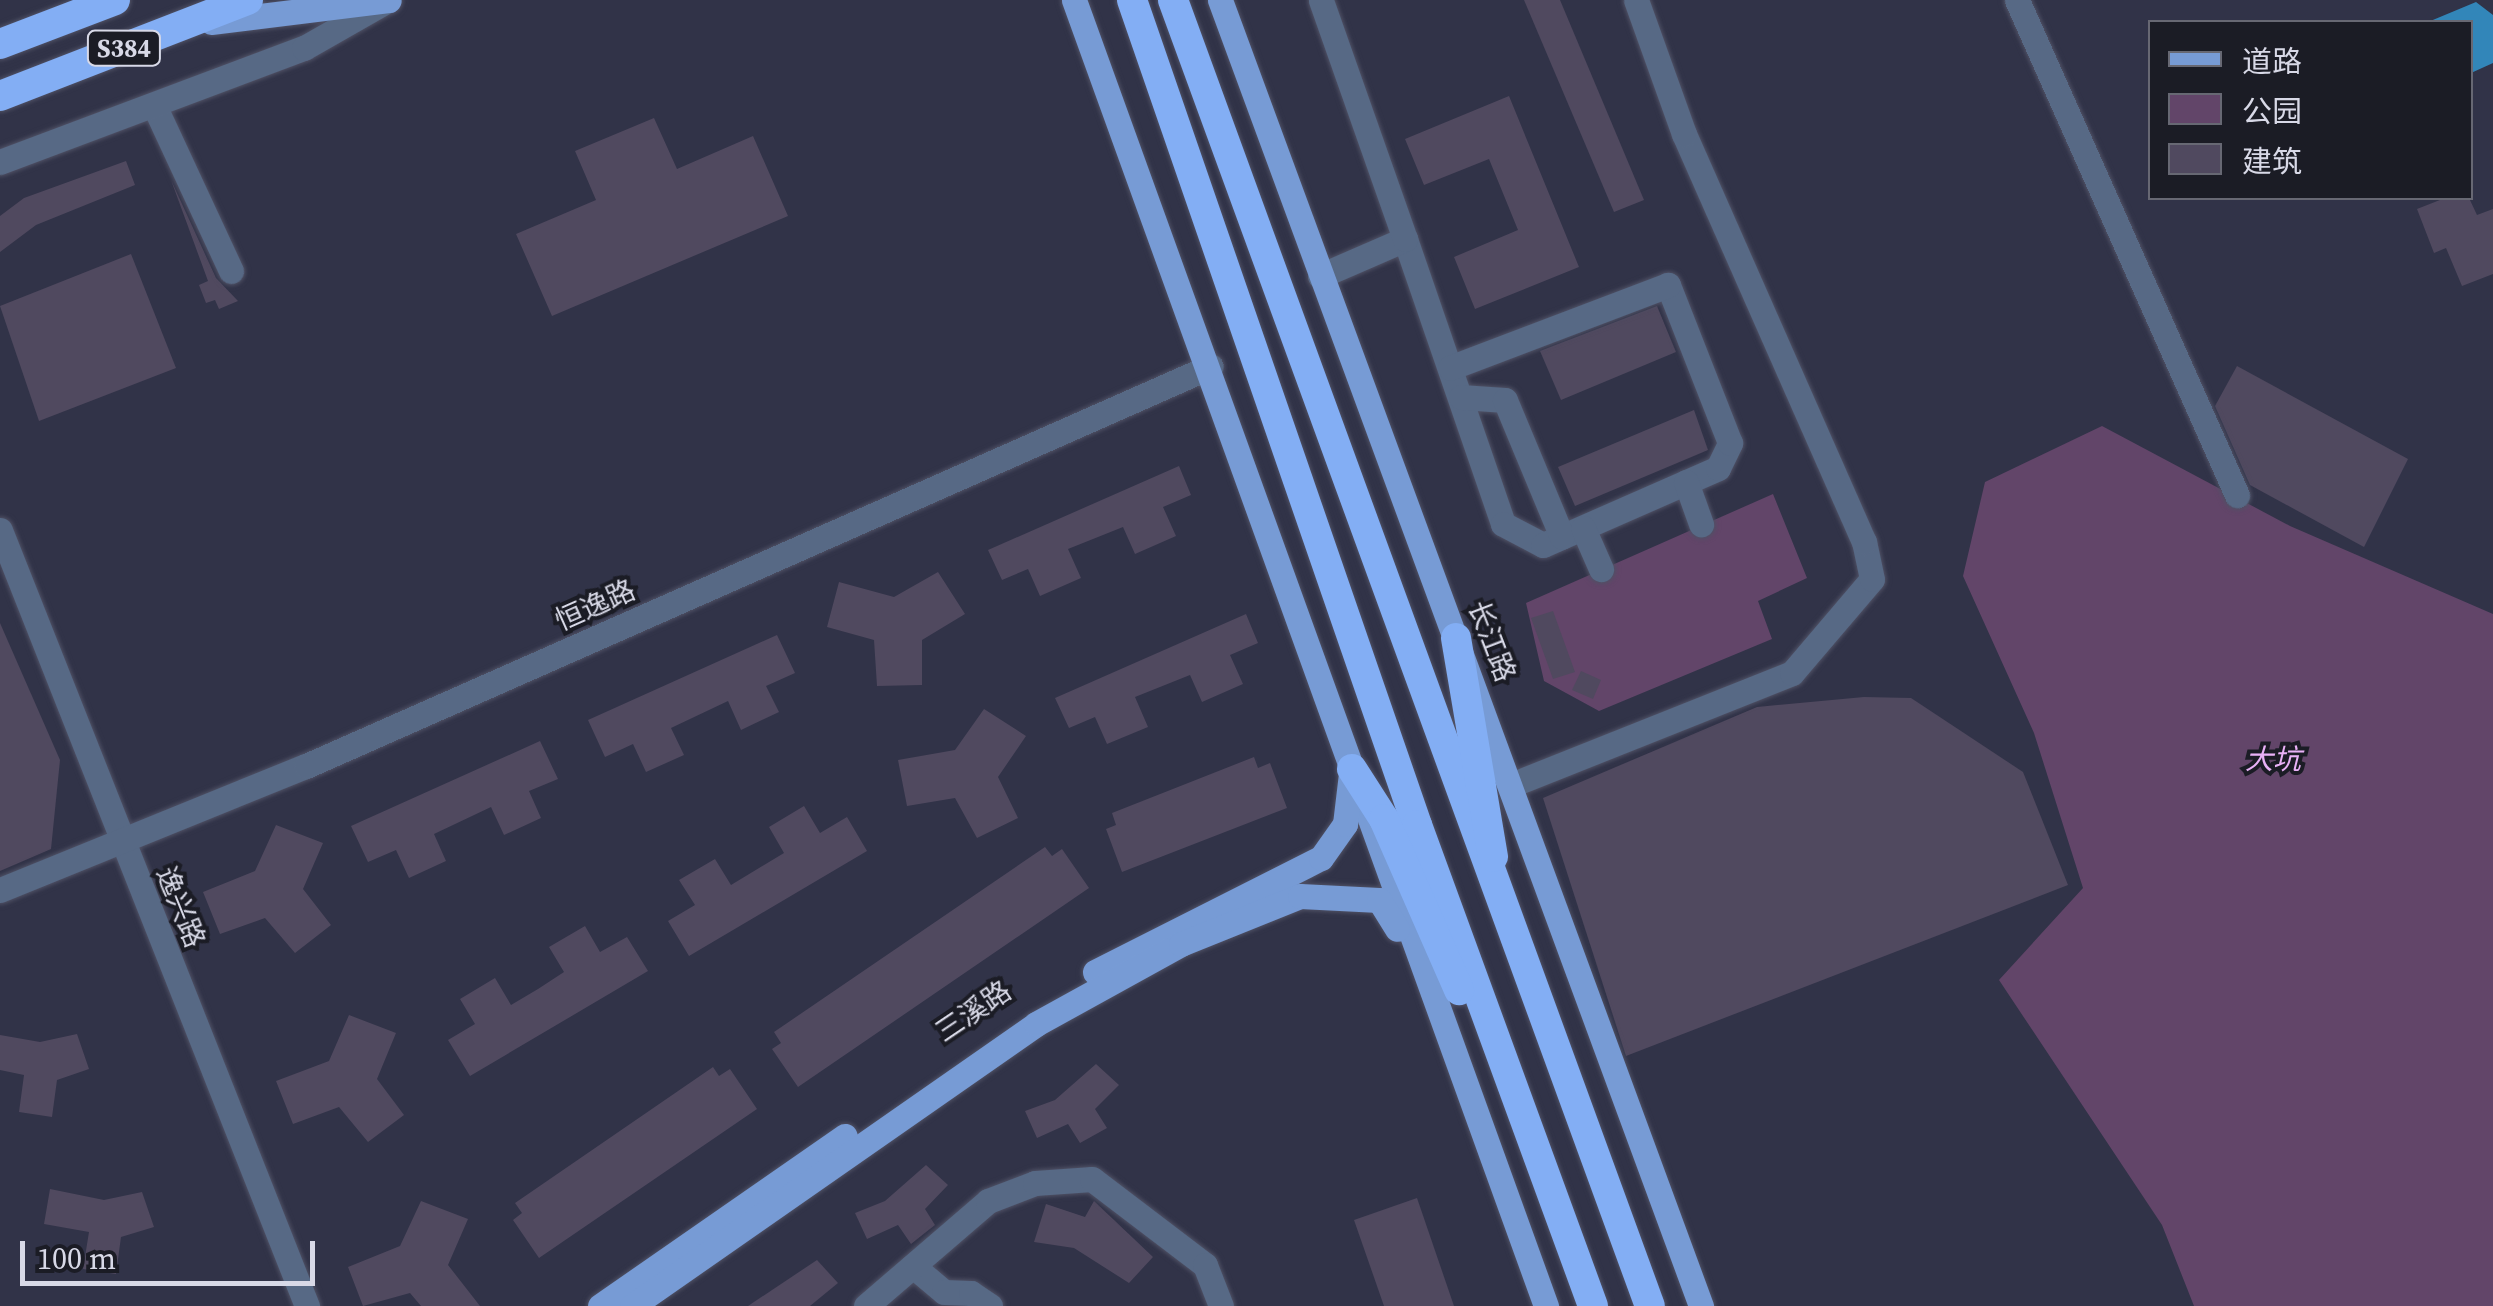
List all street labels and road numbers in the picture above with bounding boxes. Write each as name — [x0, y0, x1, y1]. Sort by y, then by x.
road number: S384 — [86, 28, 162, 68]
street label: 恒逸路 — [550, 573, 640, 637]
street label: 长江路 — [1461, 596, 1523, 686]
street label: 逸兴路 — [150, 862, 212, 952]
street label: 三溪路 — [929, 974, 1017, 1048]

